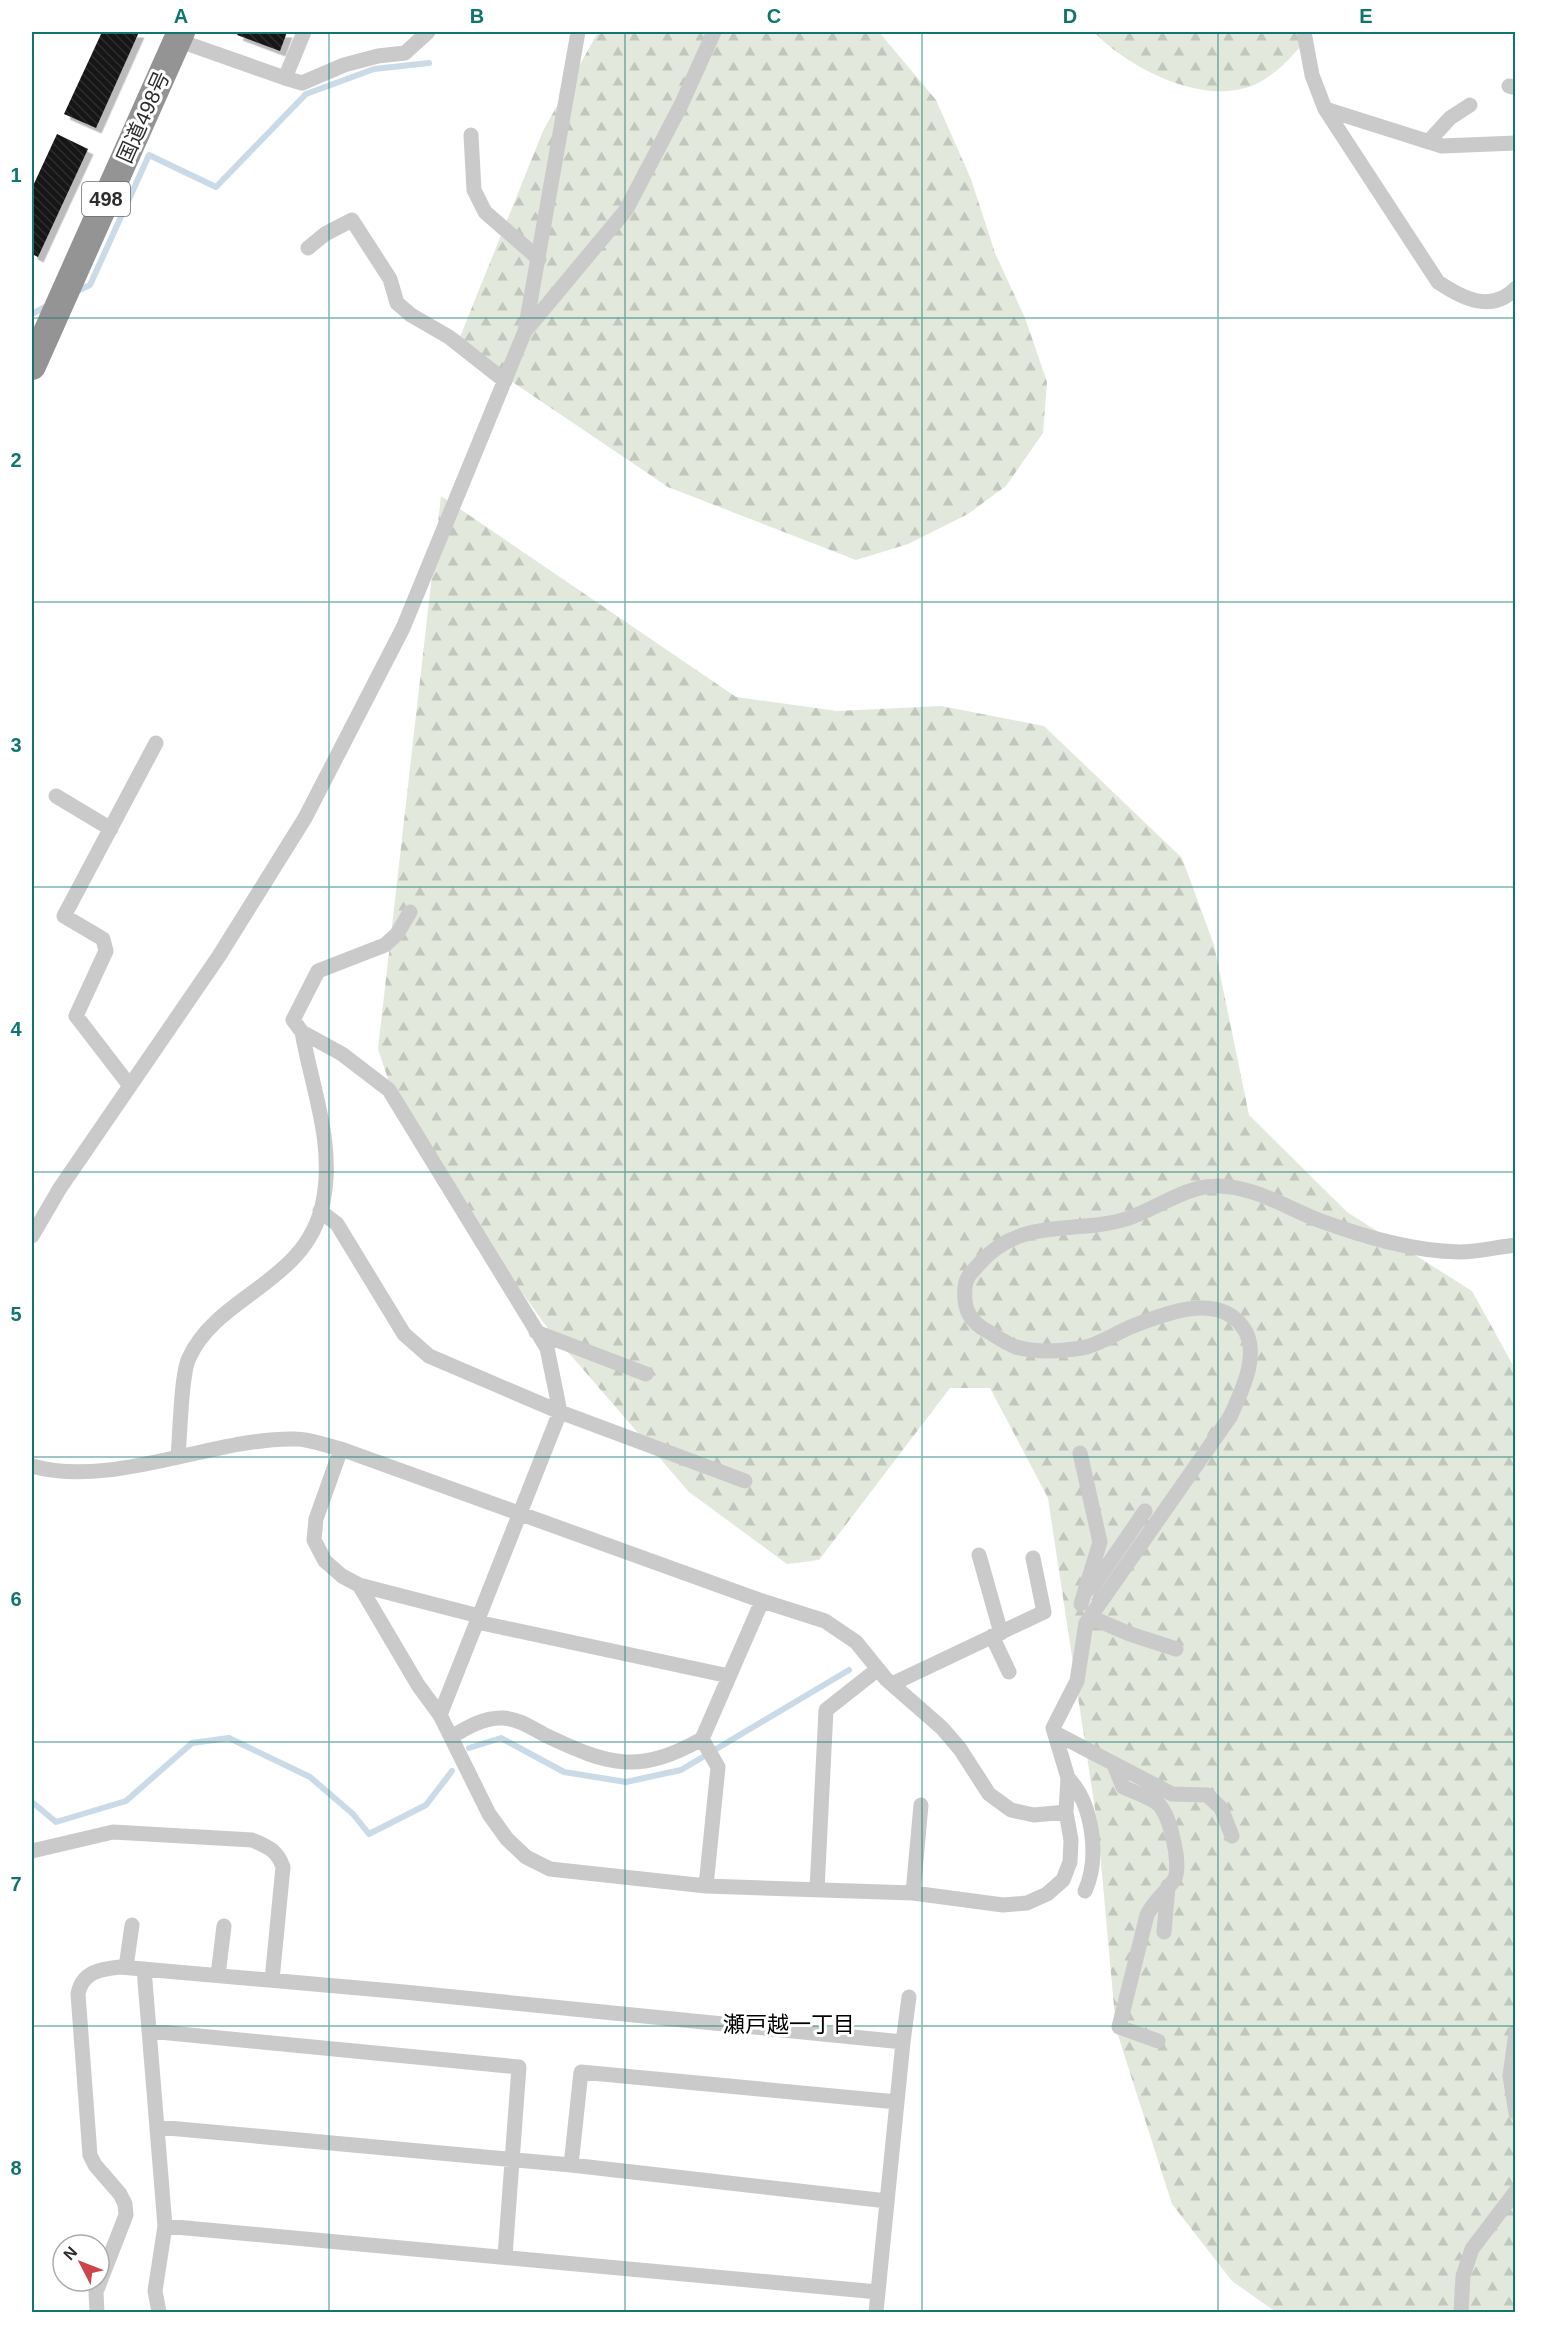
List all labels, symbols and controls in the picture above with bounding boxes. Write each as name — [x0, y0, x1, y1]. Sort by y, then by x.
text: A — [174, 5, 188, 27]
text: B — [470, 5, 484, 27]
text: C — [767, 5, 781, 27]
text: D — [1063, 5, 1077, 27]
text: E — [1359, 5, 1373, 27]
street label: 国道498号 — [113, 68, 173, 166]
text: 1 — [10, 164, 22, 186]
road number: 498 — [82, 182, 130, 216]
text: 2 — [10, 449, 22, 471]
text: 3 — [10, 734, 22, 756]
text: 4 — [10, 1018, 22, 1040]
text: 5 — [10, 1303, 22, 1325]
text: 6 — [10, 1588, 22, 1610]
text: 7 — [10, 1873, 22, 1895]
district label: 瀬戸越一丁目 — [723, 2012, 855, 2037]
text: 8 — [10, 2157, 22, 2179]
north arrow — [51, 2233, 111, 2293]
text: N — [60, 2243, 80, 2263]

